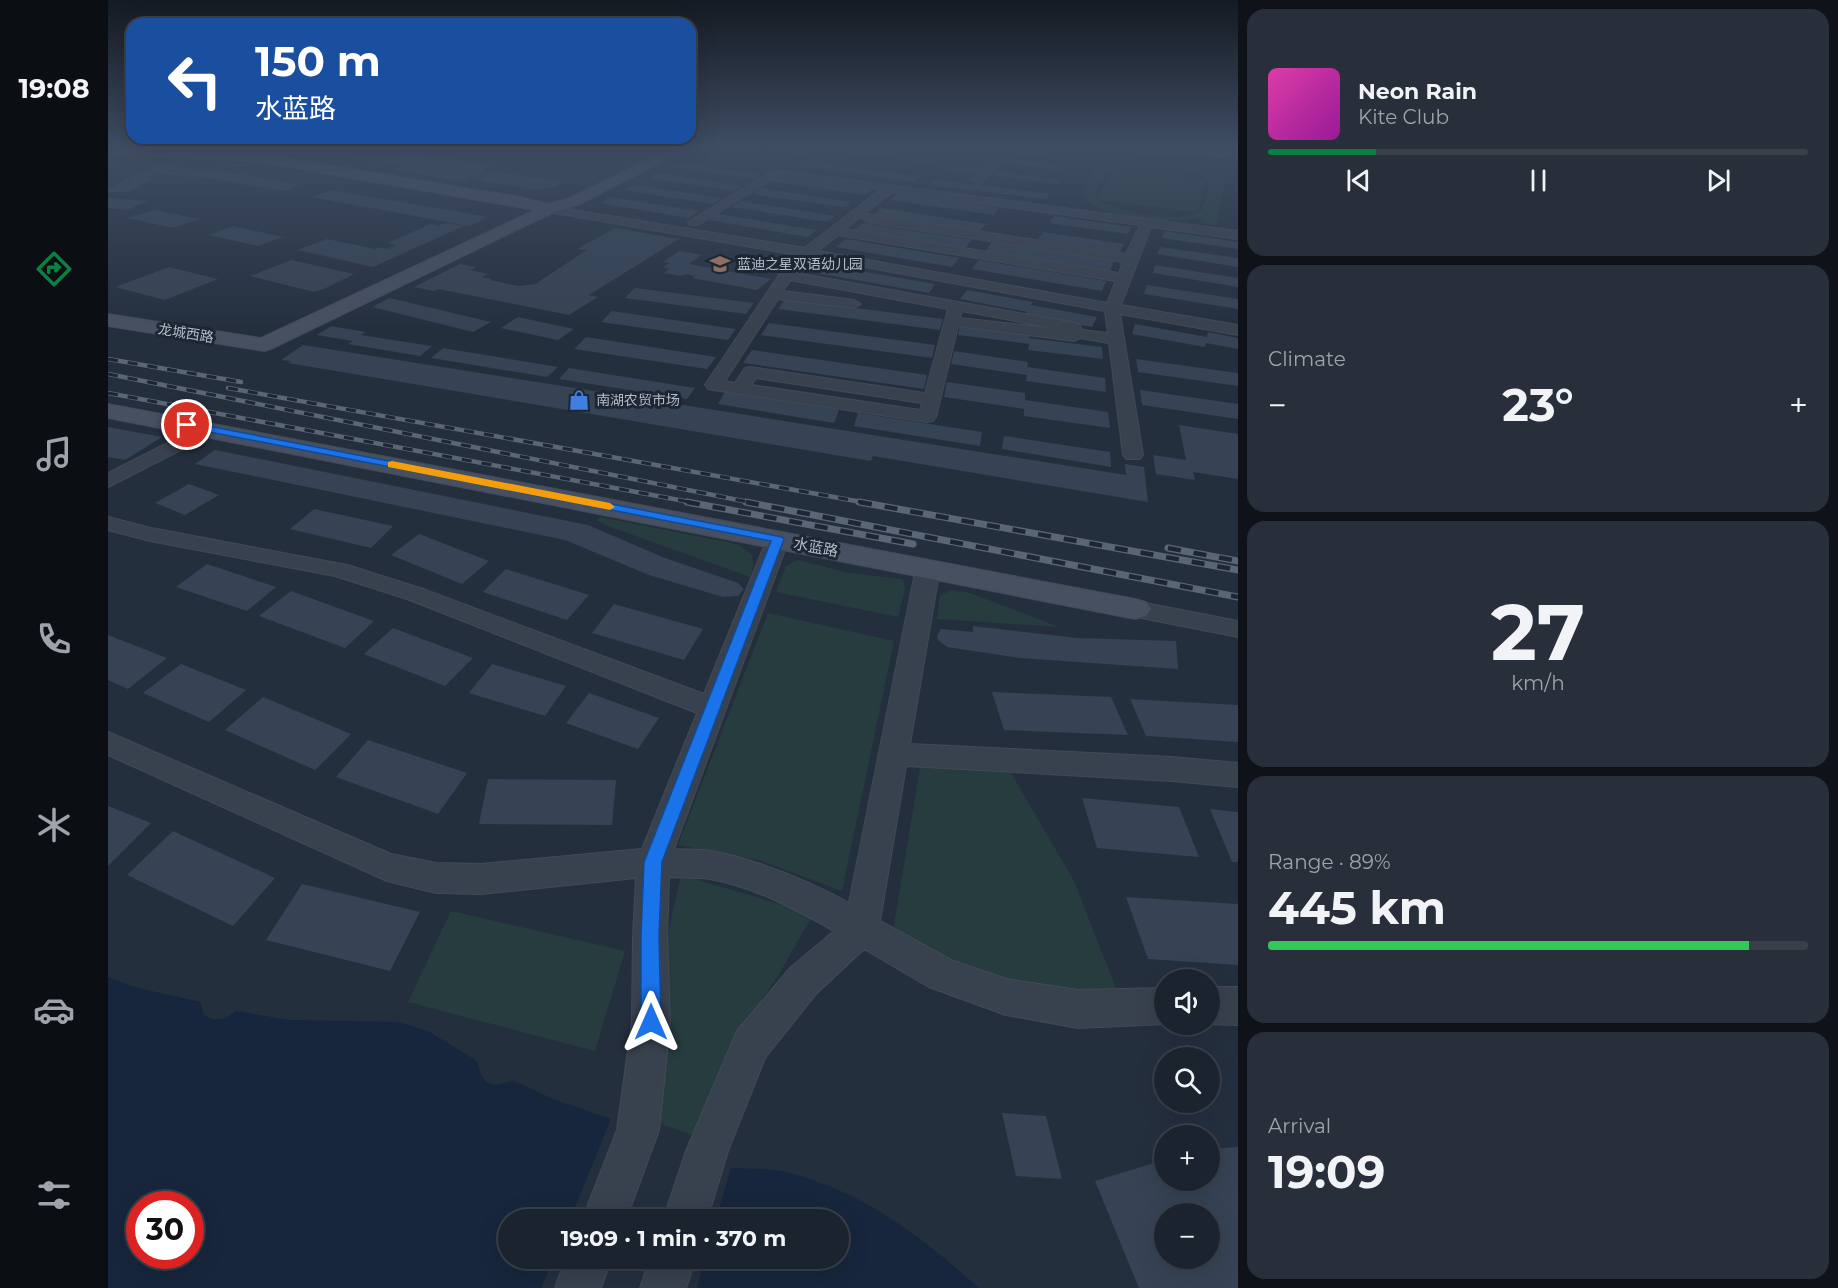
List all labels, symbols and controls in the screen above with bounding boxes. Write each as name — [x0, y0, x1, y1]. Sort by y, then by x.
text: 150 m — [255, 35, 381, 87]
icon: left — [156, 42, 234, 120]
text: 19:08 — [18, 72, 90, 105]
text: Neon Rain — [1358, 78, 1477, 105]
text: 水蓝路 — [255, 92, 336, 125]
text: Kite Club — [1358, 105, 1449, 129]
icon: previous — [1342, 164, 1375, 197]
icon: pause — [1522, 164, 1555, 197]
icon: next — [1702, 164, 1735, 197]
icon: directions — [33, 248, 75, 290]
school or university icon: 蓝迪之星双语幼儿园 — [708, 252, 732, 276]
place label: 蓝迪之星双语幼儿园 — [737, 255, 863, 273]
street label: 龙城西路 — [157, 320, 215, 346]
text: Climate — [1268, 347, 1346, 371]
text: 23° — [1502, 377, 1574, 432]
text: − — [1268, 385, 1287, 425]
text: + — [1789, 385, 1808, 425]
shop icon: 南湖农贸市场 — [567, 388, 591, 412]
place label: 南湖农贸市场 — [596, 391, 680, 409]
pin — [161, 399, 212, 450]
icon: arrive — [170, 408, 203, 441]
icon: music — [33, 433, 75, 475]
street label: 水蓝路 — [792, 533, 840, 561]
text: 27 — [1491, 584, 1585, 680]
icon: phone — [33, 618, 75, 660]
text: km/h — [1511, 671, 1565, 695]
icon: climate — [33, 804, 75, 846]
text: Range · 89% — [1268, 850, 1391, 874]
text: 445 km — [1268, 880, 1446, 935]
map controls — [1154, 969, 1220, 1269]
button: sound — [1154, 969, 1220, 1035]
icon: car — [33, 989, 75, 1031]
position arrow — [619, 990, 683, 1054]
button: search — [1154, 1047, 1220, 1113]
text: Arrival — [1268, 1114, 1331, 1138]
button: + — [1154, 1125, 1220, 1191]
text: 19:09 — [1268, 1144, 1385, 1199]
icon: filters — [33, 1174, 75, 1216]
speed limit sign: 30 — [126, 1191, 204, 1269]
button: − — [1154, 1203, 1220, 1269]
text: 19:09 · 1 min · 370 m — [561, 1225, 786, 1252]

